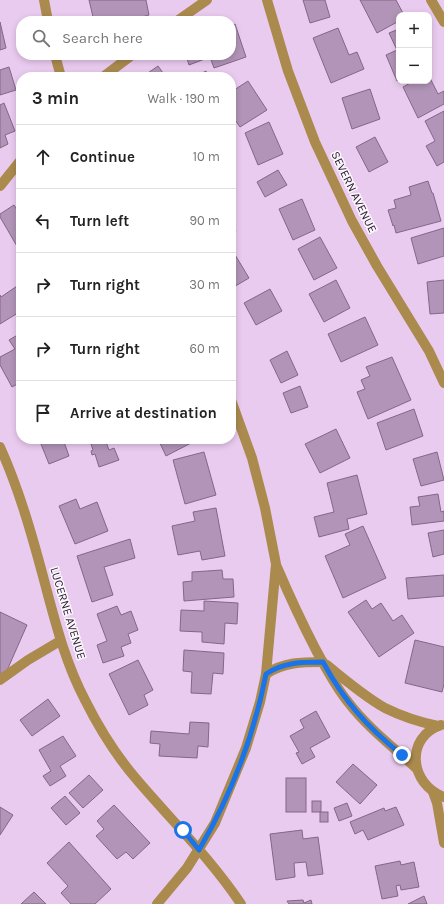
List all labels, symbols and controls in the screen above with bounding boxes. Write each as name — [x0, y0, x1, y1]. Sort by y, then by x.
map controls — [396, 12, 432, 84]
button: + — [396, 12, 432, 48]
search box — [16, 16, 236, 60]
icon: search — [30, 27, 52, 49]
text: Search here — [62, 29, 143, 47]
button: − — [396, 48, 432, 84]
text: 3 min — [32, 88, 79, 108]
text: Walk · 190 m — [147, 91, 220, 106]
icon: ahead — [32, 146, 54, 168]
text: Continue — [70, 148, 135, 166]
text: 10 m — [193, 149, 220, 164]
street label: SEVERN AVENUE — [328, 149, 380, 235]
icon: left — [32, 210, 54, 232]
text: Turn left — [70, 212, 129, 230]
text: 90 m — [189, 213, 220, 228]
icon: right — [32, 274, 54, 296]
text: Turn right — [70, 276, 140, 294]
text: 30 m — [189, 277, 220, 292]
icon: right — [32, 338, 54, 360]
text: Turn right — [70, 340, 140, 358]
text: 60 m — [190, 341, 220, 356]
icon: arrive — [32, 402, 54, 424]
text: Arrive at destination — [70, 404, 217, 422]
street label: LUCERNE AVENUE — [47, 565, 89, 661]
route end — [393, 746, 411, 764]
route start — [174, 821, 192, 839]

